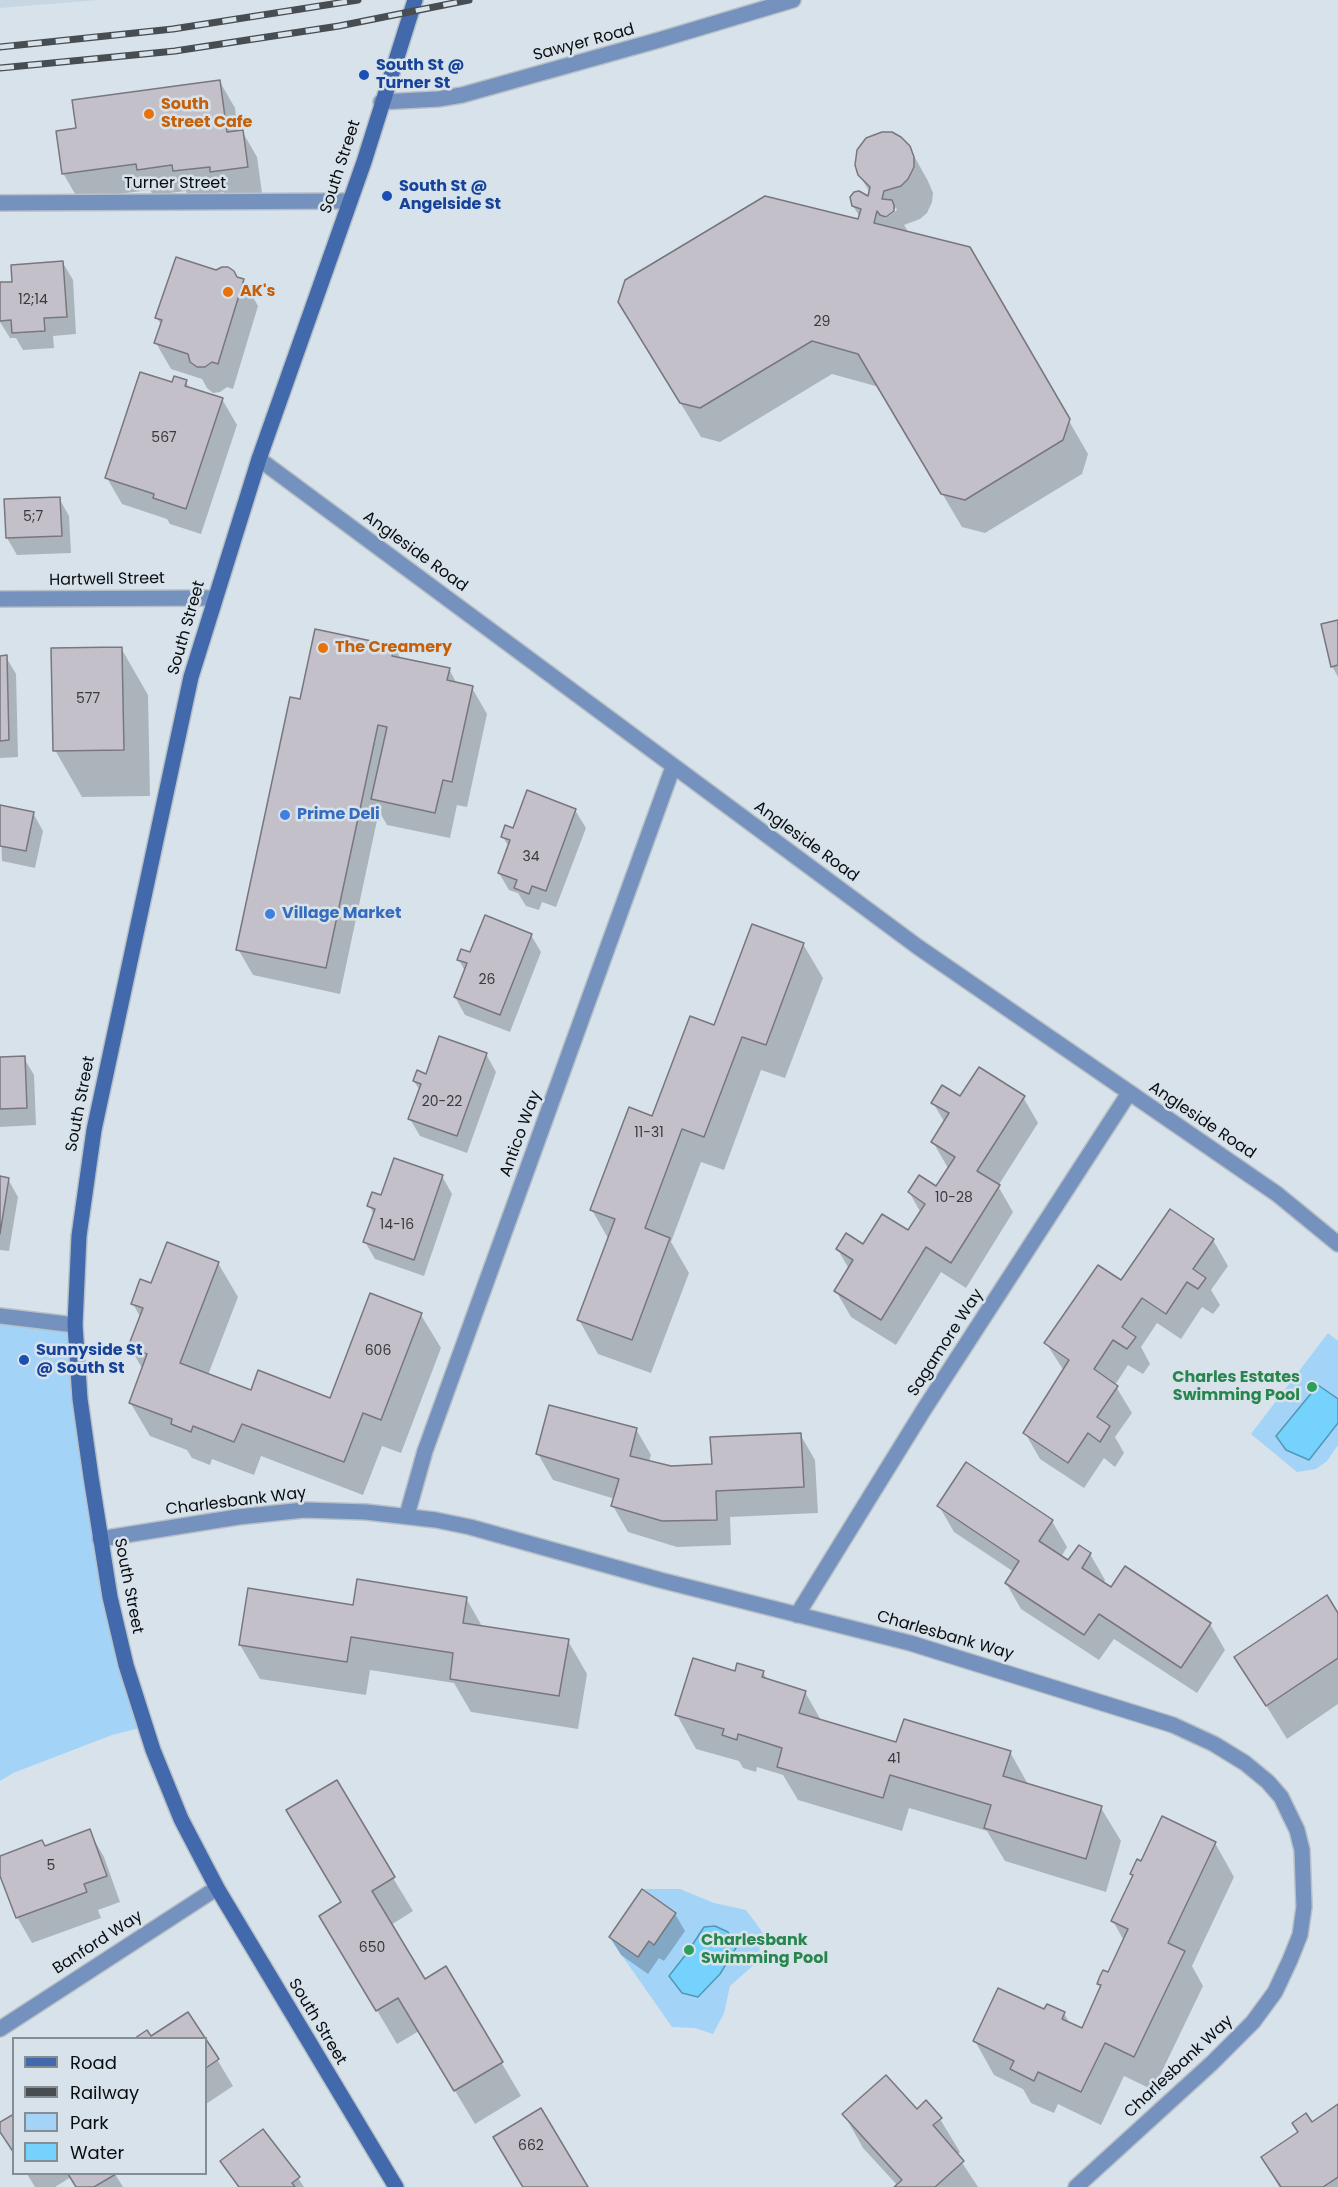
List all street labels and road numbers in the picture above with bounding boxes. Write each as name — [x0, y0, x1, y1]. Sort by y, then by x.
street label: Sawyer Road — [531, 20, 637, 66]
street label: South Street — [317, 118, 365, 216]
street label: Turner Street — [124, 174, 226, 194]
street label: Angleside Road — [359, 508, 471, 596]
street label: Hartwell Street — [49, 569, 165, 591]
street label: South Street — [164, 579, 210, 677]
street label: Angleside Road — [750, 798, 862, 886]
street label: South Street — [62, 1055, 100, 1153]
street label: Angleside Road — [1145, 1078, 1259, 1164]
street label: Antico Way — [497, 1088, 545, 1180]
street label: Sagamore Way — [904, 1286, 988, 1400]
street label: Charlesbank Way — [165, 1484, 307, 1520]
street label: South Street — [109, 1537, 147, 1635]
street label: Charlesbank Way — [874, 1607, 1016, 1665]
street label: Banford Way — [50, 1907, 146, 1979]
street label: South Street — [284, 1975, 350, 2069]
street label: Charlesbank Way — [1121, 2012, 1237, 2122]

